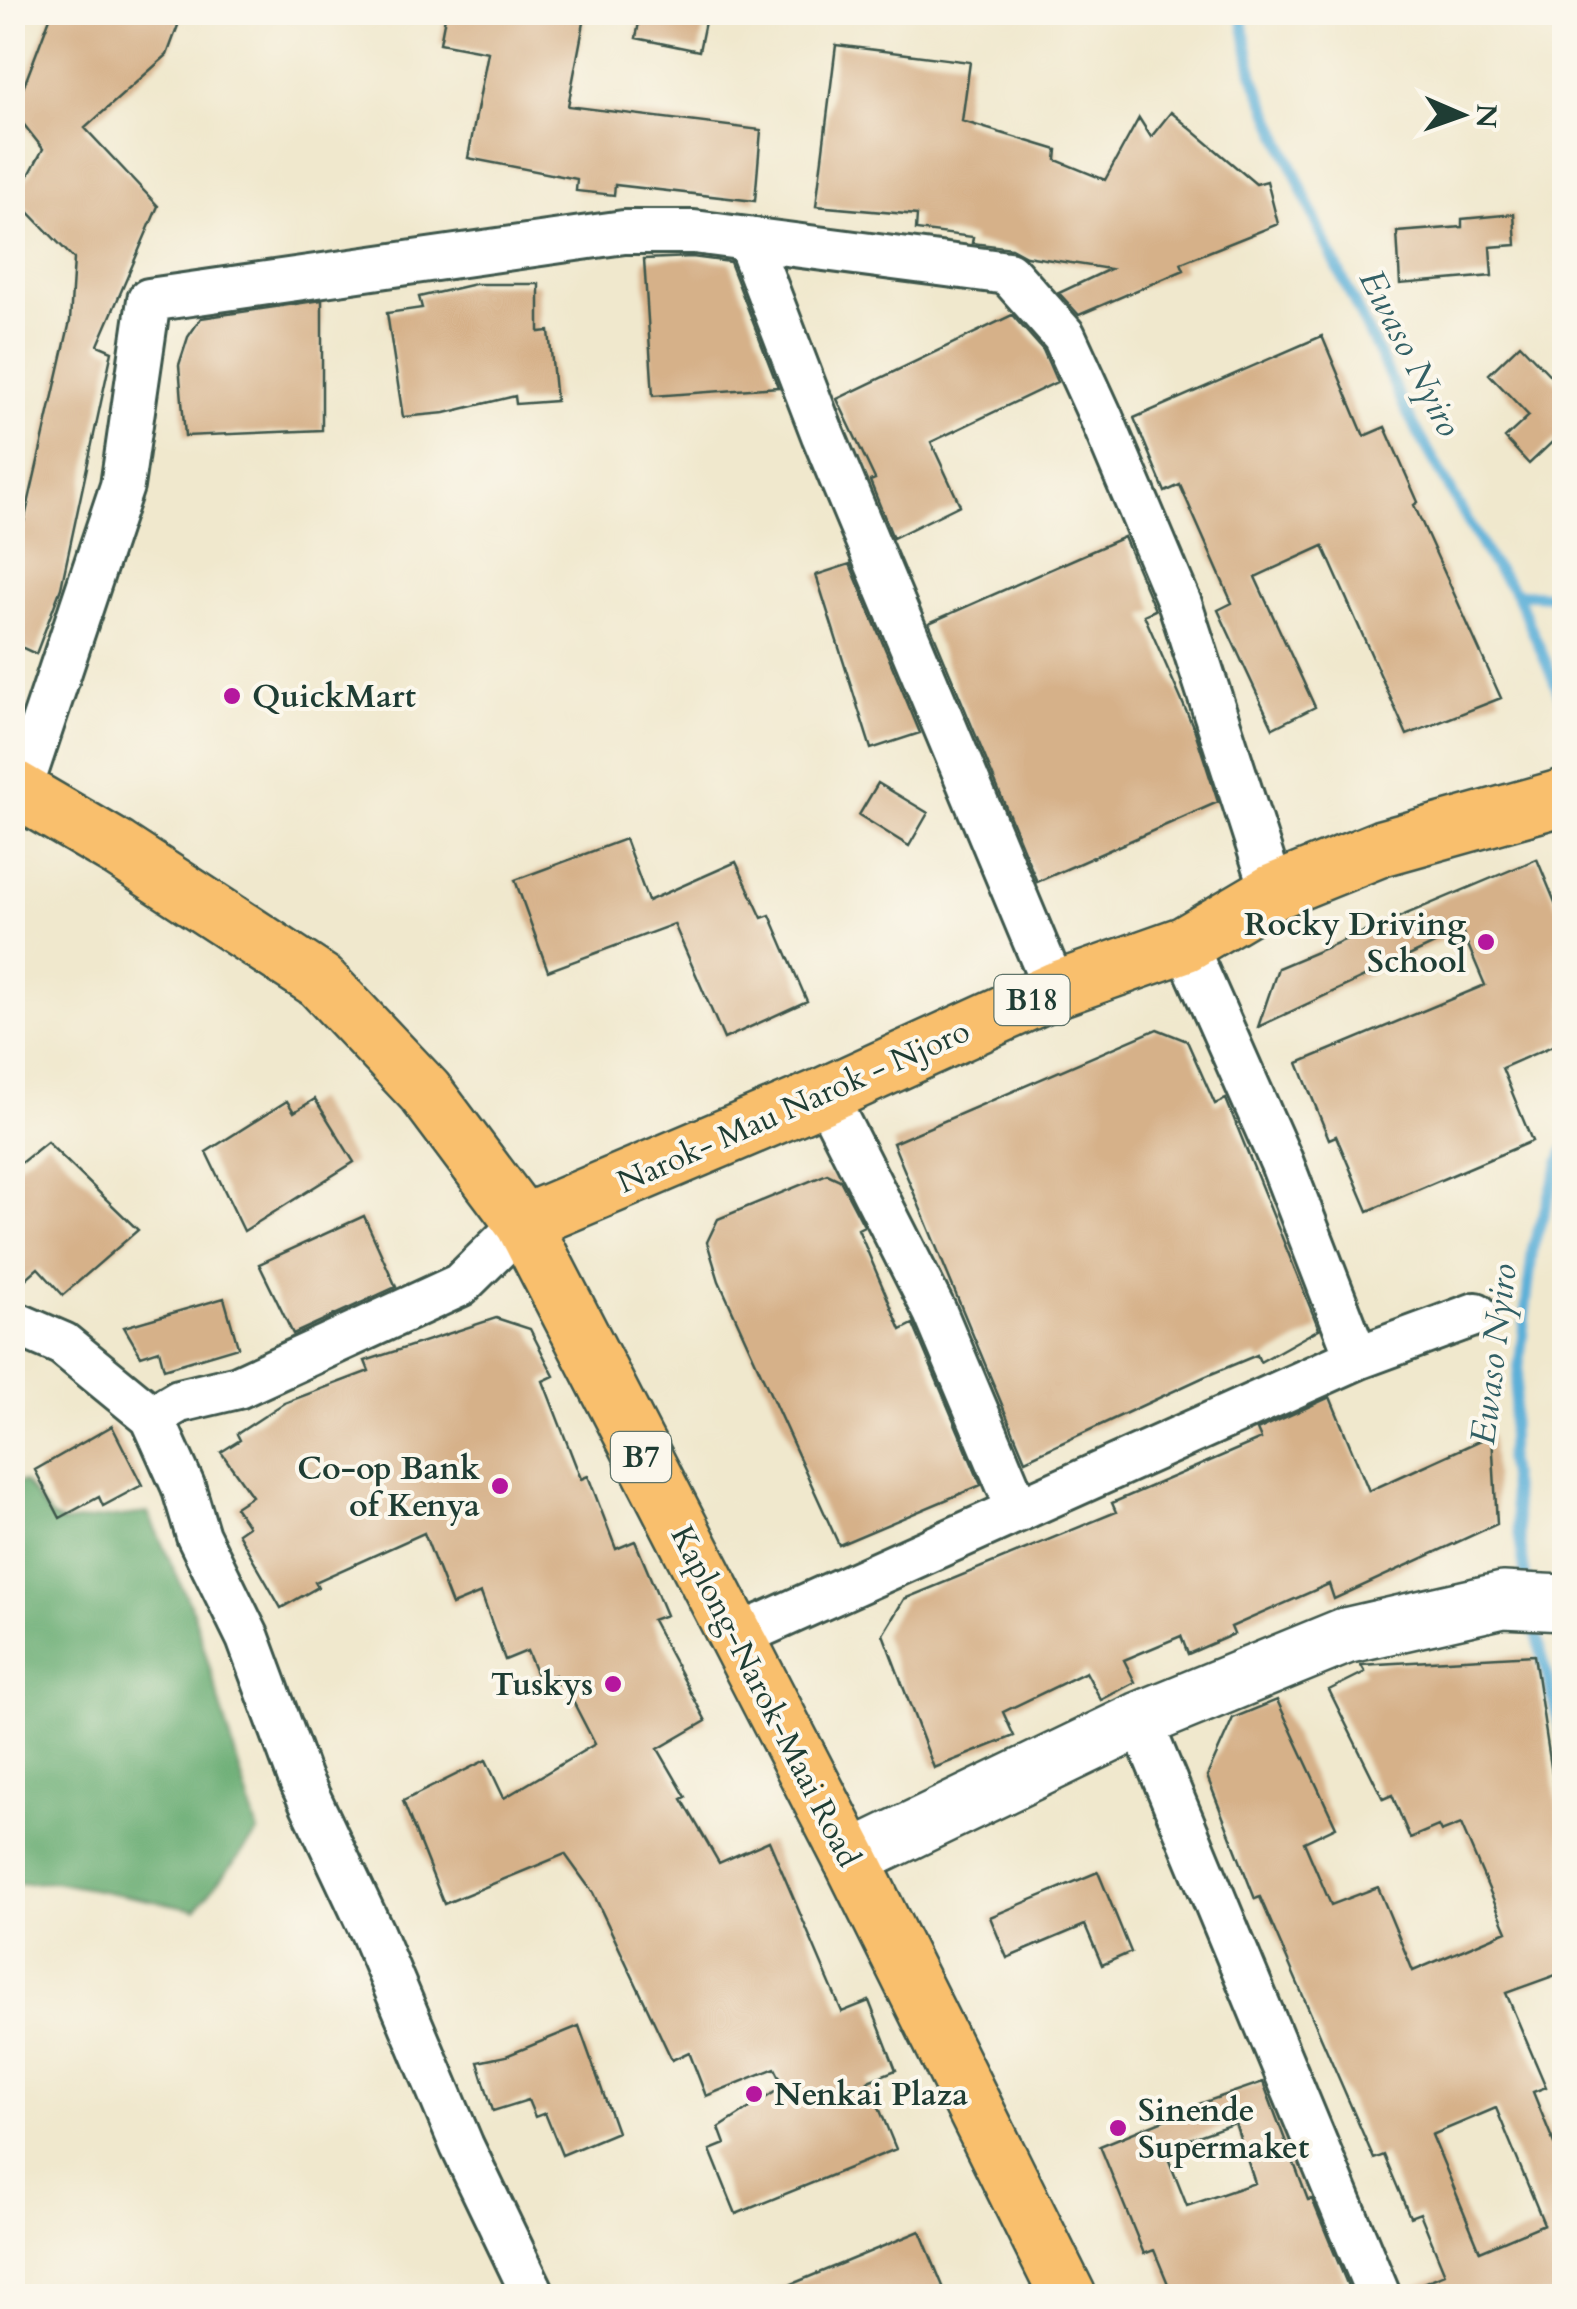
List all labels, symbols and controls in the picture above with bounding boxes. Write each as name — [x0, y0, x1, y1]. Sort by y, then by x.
north arrow — [1412, 65, 1512, 165]
text: N — [1467, 103, 1505, 129]
water label: Ewaso Nyiro — [1348, 262, 1473, 445]
place label: QuickMart — [252, 675, 416, 719]
marker: QuickMart — [221, 685, 243, 707]
place label: Rocky Driving School — [1244, 903, 1466, 984]
marker: Rocky Driving School — [1475, 931, 1497, 953]
road number: B18 — [994, 975, 1070, 1025]
street label: Narok- Mau Narok - Njoro — [610, 1009, 977, 1205]
water label: Ewaso Nyiro — [1459, 1261, 1529, 1447]
road number: B7 — [611, 1432, 671, 1482]
place label: Co-op Bank of Kenya — [297, 1447, 480, 1528]
marker: Co-op Bank of Kenya — [489, 1475, 511, 1497]
street label: Kaplong-Narok-Maai Road — [660, 1518, 870, 1875]
place label: Tuskys — [491, 1663, 593, 1707]
marker: Tuskys — [602, 1673, 624, 1695]
place label: Nenkai Plaza — [774, 2073, 968, 2117]
marker: Nenkai Plaza — [743, 2083, 765, 2105]
place label: Sinende Supermaket — [1138, 2089, 1309, 2170]
marker: Sinende Supermaket — [1107, 2117, 1129, 2139]

